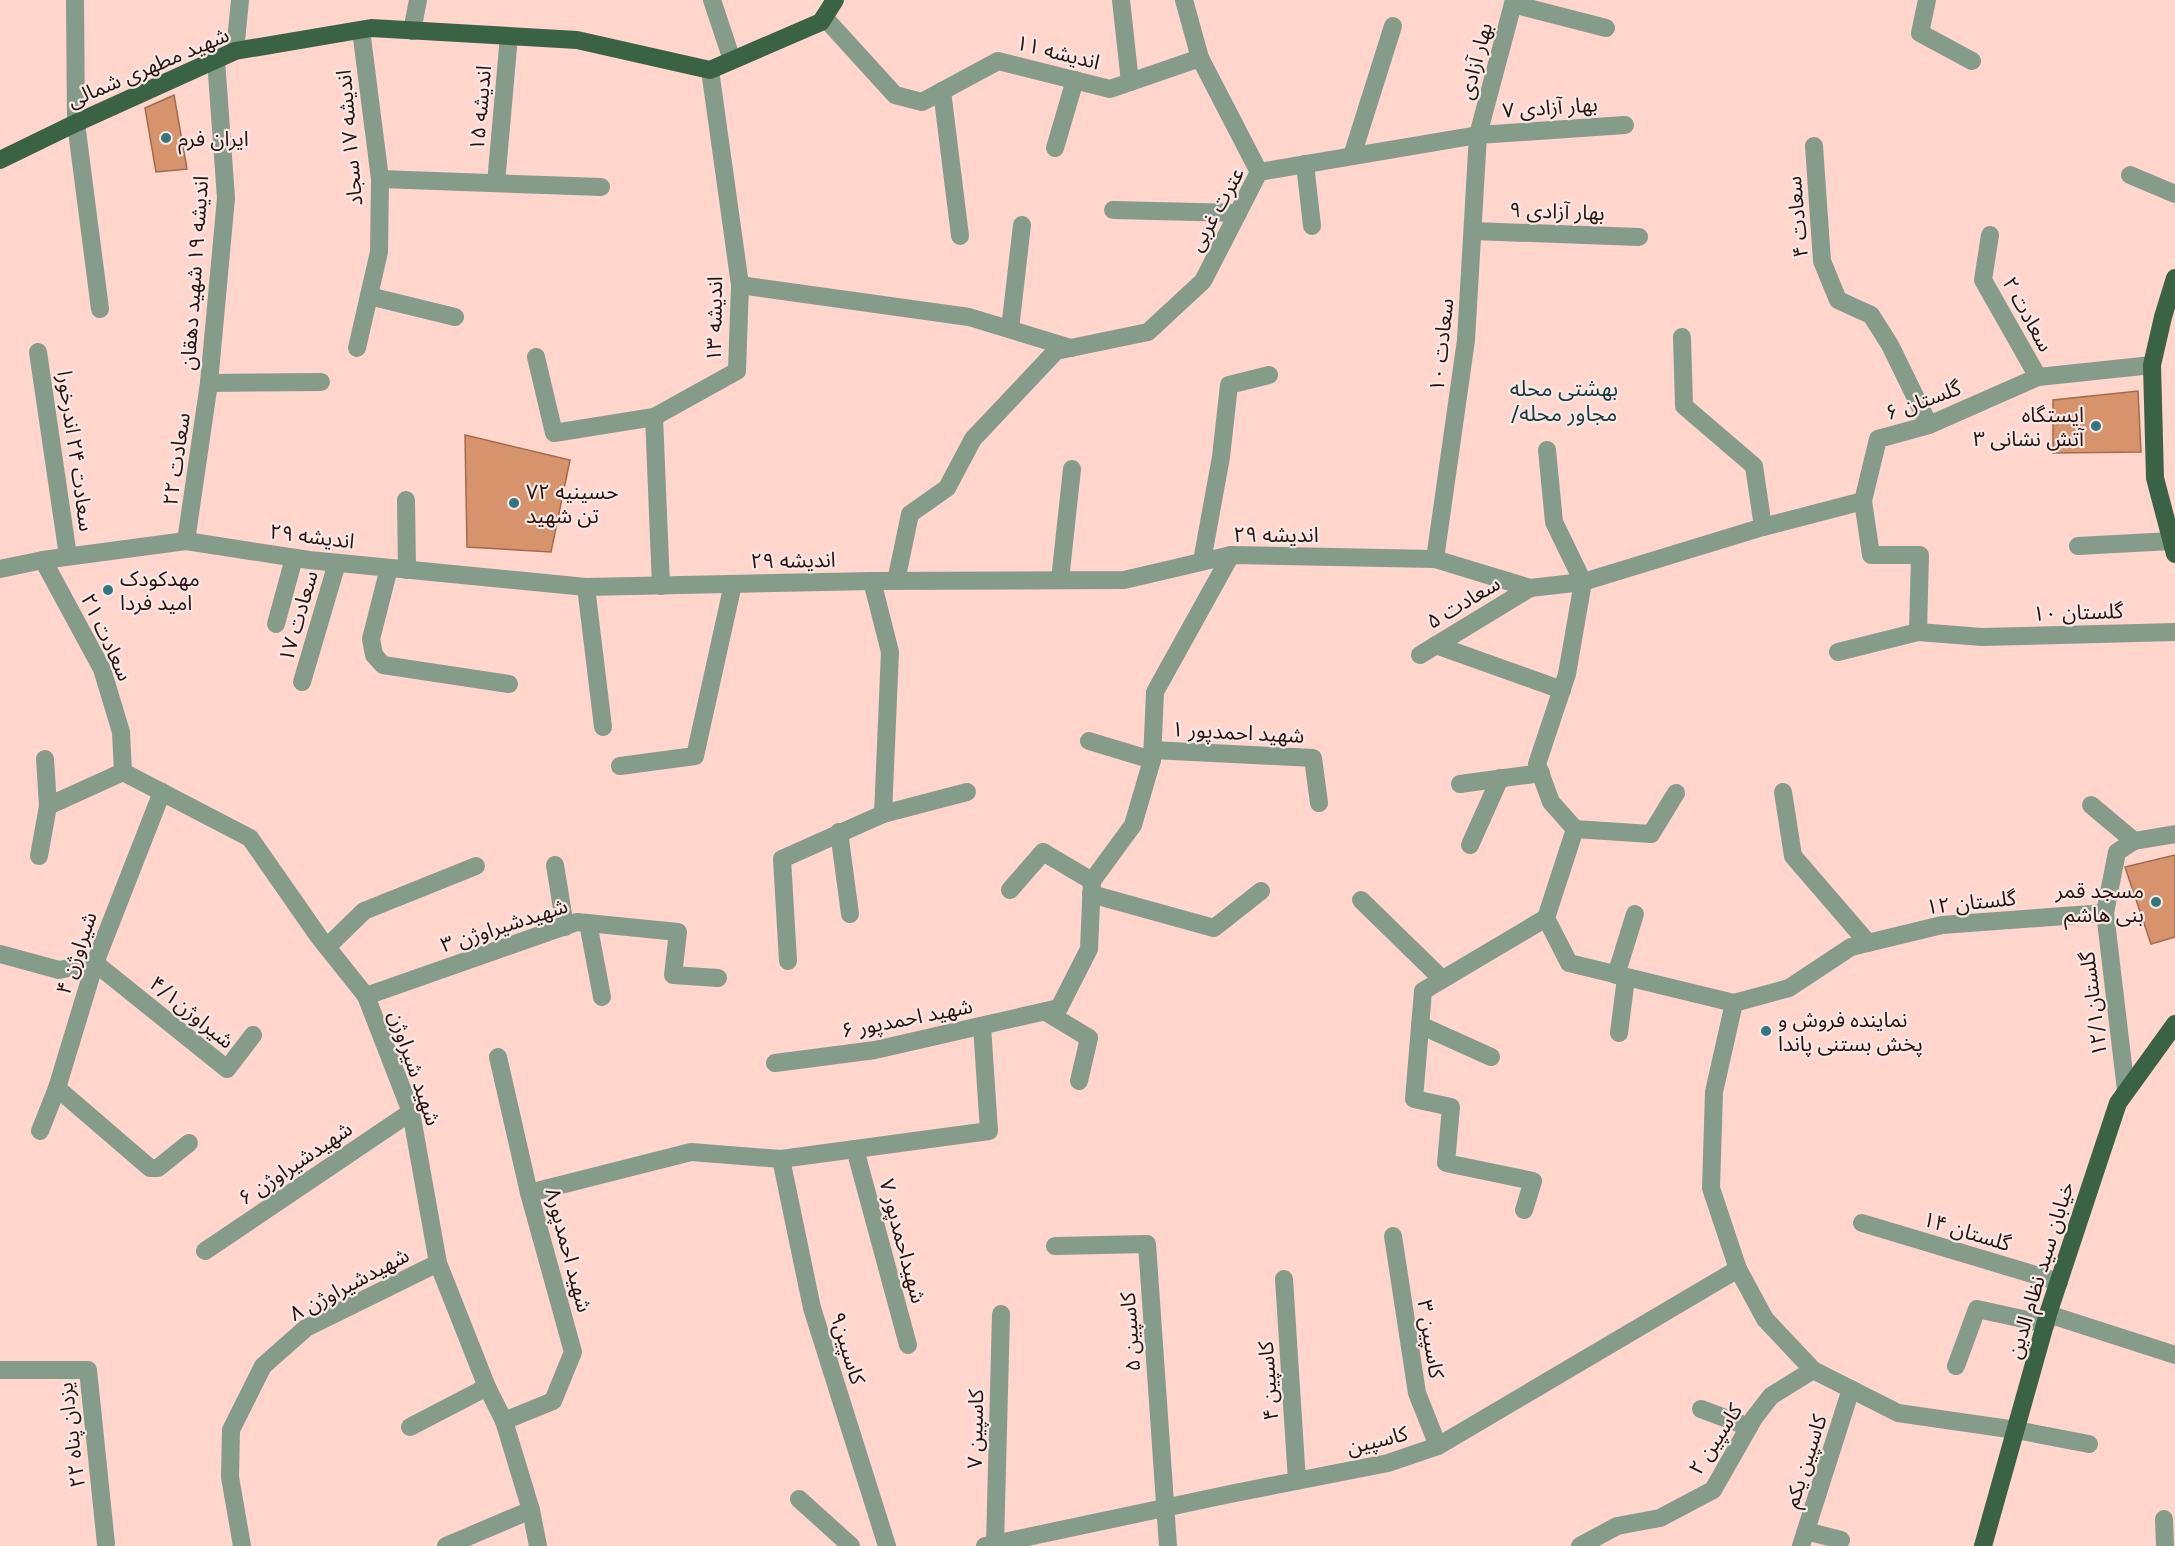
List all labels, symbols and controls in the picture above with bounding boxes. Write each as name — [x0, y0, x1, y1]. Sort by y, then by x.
street label: بهار آزادی — [1453, 20, 1497, 102]
street label: شهید مطهری شمالی — [63, 22, 233, 112]
street label: اندیشه ۱۱ — [1014, 30, 1102, 74]
street label: اندیشه ۱۵ — [464, 64, 496, 152]
street label: اندیشه ۱۷ سجاد — [331, 69, 367, 207]
street label: بهار آزادی ۷ — [1501, 91, 1599, 123]
place label: ایران فرم — [178, 126, 249, 155]
marker: ایران فرم — [159, 131, 173, 145]
street label: عترت غربی — [1183, 163, 1249, 255]
street label: اندیشه ۱۹ شهید دهقان — [175, 175, 213, 371]
street label: سعادت ۴ — [1781, 175, 1813, 259]
street label: بهار آزادی ۹ — [1509, 197, 1605, 225]
street label: سعادت ۲ — [1997, 272, 2059, 356]
street label: اندیشه ۱۳ — [701, 276, 727, 362]
street label: سعادت ۱۰ — [1424, 297, 1458, 393]
street label: سعادت ۲۴ اندرخورا — [52, 369, 100, 533]
district label: بهشتی محله /مجاور محله — [1510, 375, 1618, 427]
street label: گلستان ۶ — [1882, 375, 1964, 425]
place label: ایستگاه آتش نشانی ۳ — [1973, 402, 2085, 451]
street label: سعادت ۲۲ — [157, 411, 195, 507]
marker: ایستگاه آتش نشانی ۳ — [2089, 419, 2103, 433]
place label: حسینیه ۷۲ تن شهید — [526, 479, 619, 528]
marker: حسینیه ۷۲ تن شهید — [507, 496, 521, 510]
street label: اندیشه ۲۹ — [268, 518, 356, 554]
street label: اندیشه ۲۹ — [1233, 522, 1319, 547]
street label: اندیشه ۲۹ — [750, 547, 836, 573]
place label: مهدکودک امید فردا — [120, 566, 200, 615]
street label: سعادت ۱۷ — [273, 568, 323, 664]
street label: سعادت ۵ — [1422, 570, 1504, 634]
marker: مهدکودک امید فردا — [101, 583, 115, 597]
street label: سعادت ۲۱ — [76, 589, 138, 685]
street label: گلستان ۱۰ — [2032, 598, 2124, 626]
street label: شهید احمدپور ۱ — [1171, 716, 1305, 749]
place label: مسجد قمر بنی هاشم — [2055, 878, 2144, 930]
street label: گلستان ۱۲ — [1925, 885, 2018, 919]
street label: شهیدشیراوژن ۳ — [437, 893, 571, 957]
marker: مسجد قمر بنی هاشم — [2149, 895, 2163, 909]
street label: شیراوژن ۴ — [50, 908, 102, 998]
street label: گلستان۱۲/۱ — [2074, 950, 2112, 1058]
street label: شیراوژن۴/۱ — [145, 971, 239, 1053]
street label: شهید احمدپور ۶ — [839, 993, 975, 1044]
street label: شهید شیراوژن — [384, 1007, 446, 1129]
place label: نماینده فروش و پخش بستنی پاندا — [1778, 1007, 1923, 1057]
marker: نماینده فروش و پخش بستنی پاندا — [1759, 1024, 1773, 1038]
street label: شهیدشیراوژن ۶ — [233, 1116, 357, 1210]
street label: شهیداحمدپور ۷ — [873, 1176, 932, 1306]
street label: خیابان سید نظام الدین — [2001, 1179, 2083, 1363]
street label: شهید احمدپور۸ — [539, 1185, 598, 1315]
street label: گلستان ۱۴ — [1920, 1206, 2014, 1256]
street label: شهیدشیراوژن ۸ — [285, 1242, 413, 1326]
street label: کاسپین ۵ — [1115, 1291, 1146, 1372]
street label: کاسپین ۳ — [1411, 1298, 1450, 1381]
street label: کاسپین۹ — [824, 1309, 871, 1388]
street label: کاسپین ۴ — [1253, 1340, 1284, 1421]
street label: یزدان پناه ۲۲ — [52, 1381, 91, 1489]
street label: کاسپین ۷ — [962, 1389, 989, 1469]
street label: کاسپین ۲ — [1683, 1399, 1748, 1480]
street label: کاسپین یکم — [1778, 1411, 1835, 1512]
street label: کاسپین — [1344, 1420, 1411, 1461]

